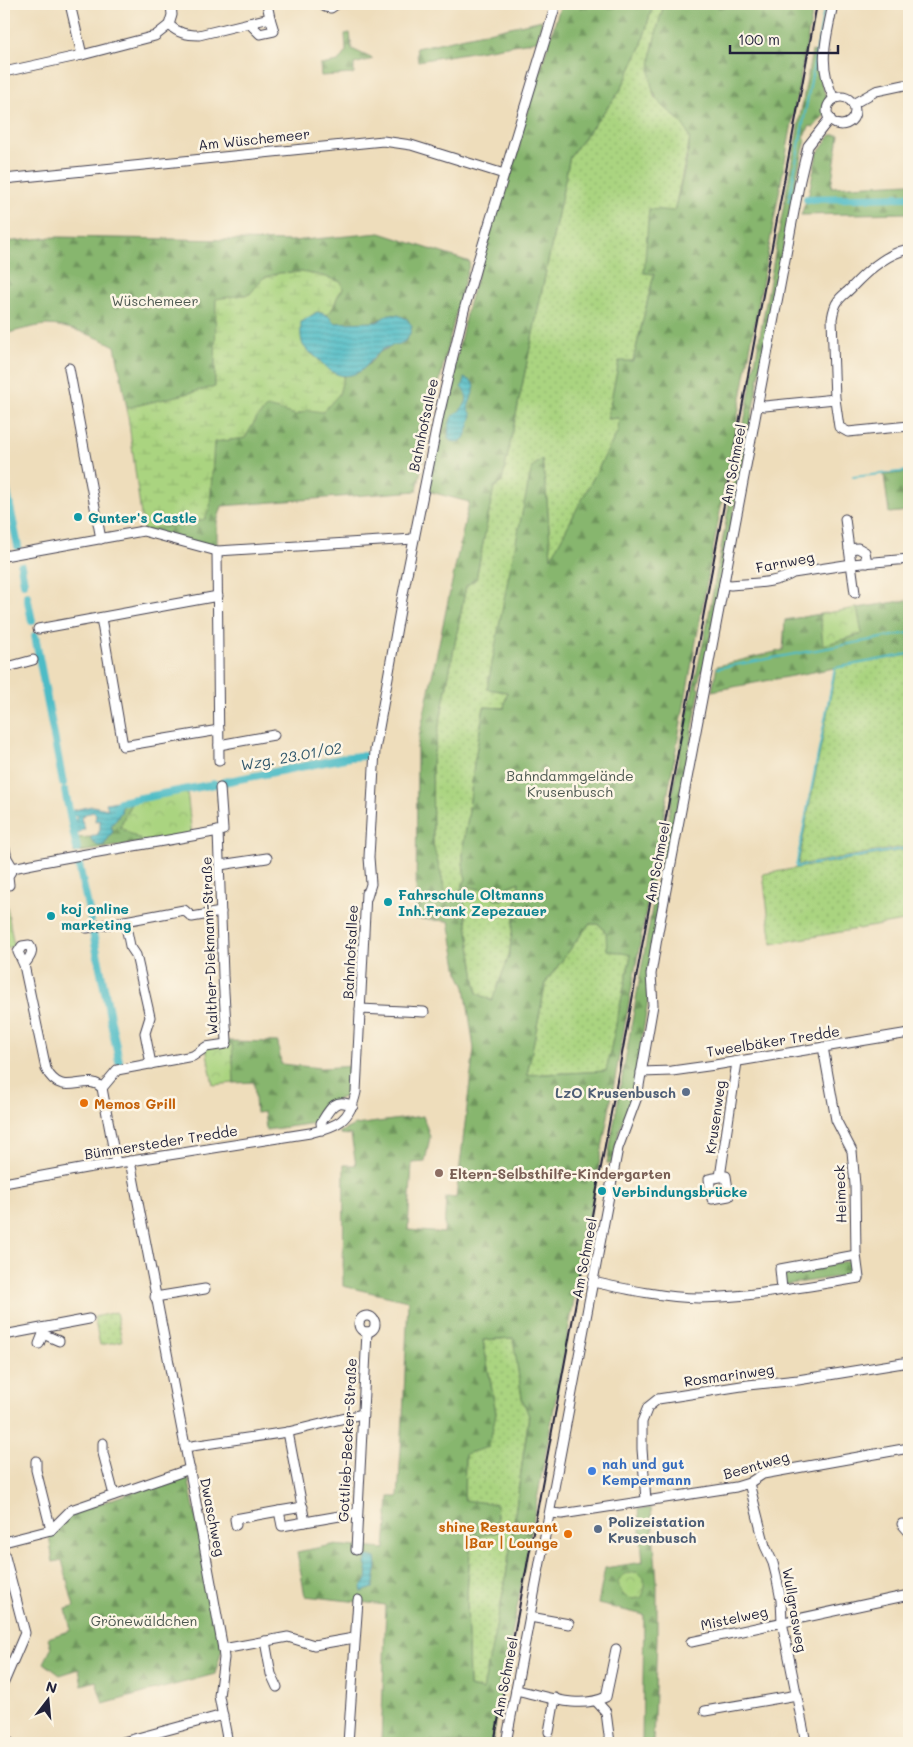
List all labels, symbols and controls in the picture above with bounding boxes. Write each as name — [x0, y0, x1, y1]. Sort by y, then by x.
scale bar — [730, 22, 838, 54]
text: 100 m — [738, 29, 780, 49]
street label: Am Wüschemeer — [197, 124, 311, 154]
park label: Wüschemeer — [111, 291, 199, 310]
street label: Bahnhofsallee — [404, 377, 442, 473]
street label: Am Schmeel — [716, 422, 750, 506]
place label: Gunter's Castle — [88, 508, 197, 527]
marker: Gunter's Castle — [72, 511, 84, 523]
street label: Farnweg — [754, 547, 816, 577]
water label: Wzg. 23.01/02 — [239, 737, 344, 775]
park label: Bahndammgelände Krusenbusch — [506, 766, 634, 801]
street label: Am Schmeel — [640, 820, 674, 904]
street label: Walther-Diekmann-Straße — [196, 856, 222, 1036]
place label: Fahrschule Oltmanns Inh.Frank Zepezauer — [398, 885, 547, 920]
marker: Fahrschule Oltmanns Inh.Frank Zepezauer — [382, 896, 394, 908]
place label: koj online marketing — [61, 899, 131, 934]
street label: Bahnhofsallee — [338, 904, 362, 1000]
marker: koj online marketing — [45, 910, 57, 922]
street label: Tweelbäker Tredde — [705, 1021, 841, 1061]
street label: Krusenweg — [700, 1079, 730, 1155]
place label: LzO Krusenbusch — [555, 1083, 676, 1102]
marker: LzO Krusenbusch — [680, 1086, 692, 1098]
place label: Memos Grill — [94, 1094, 176, 1113]
marker: Memos Grill — [78, 1097, 90, 1109]
street label: Bümmersteder Tredde — [83, 1120, 239, 1164]
place label: Eltern-Selbsthilfe-Kindergarten — [449, 1164, 671, 1183]
street label: Heimeck — [829, 1164, 851, 1224]
marker: Eltern-Selbsthilfe-Kindergarten — [433, 1167, 445, 1179]
place label: Verbindungsbrücke — [612, 1182, 747, 1201]
marker: Verbindungsbrücke — [596, 1185, 608, 1197]
street label: Am Schmeel — [567, 1216, 601, 1300]
street label: Gottlieb-Becker-Straße — [333, 1357, 361, 1523]
street label: Rosmarinweg — [683, 1359, 775, 1391]
street label: Beentweg — [721, 1447, 791, 1483]
place label: nah und gut Kempermann — [602, 1454, 691, 1489]
marker: nah und gut Kempermann — [586, 1465, 598, 1477]
street label: Dwaschweg — [196, 1476, 230, 1558]
place label: Polizeistation Krusenbusch — [608, 1512, 705, 1547]
place label: shine Restaurant |Bar | Lounge — [439, 1517, 558, 1552]
marker: Polizeistation Krusenbusch — [592, 1523, 604, 1535]
marker: shine Restaurant |Bar | Lounge — [562, 1528, 574, 1540]
street label: Wullgrasweg — [778, 1566, 812, 1654]
street label: Mistelweg — [699, 1602, 769, 1634]
park label: Grönewäldchen — [91, 1611, 197, 1630]
street label: Am Schmeel — [488, 1635, 522, 1719]
north arrow — [22, 1674, 72, 1724]
text: N — [44, 1676, 59, 1698]

